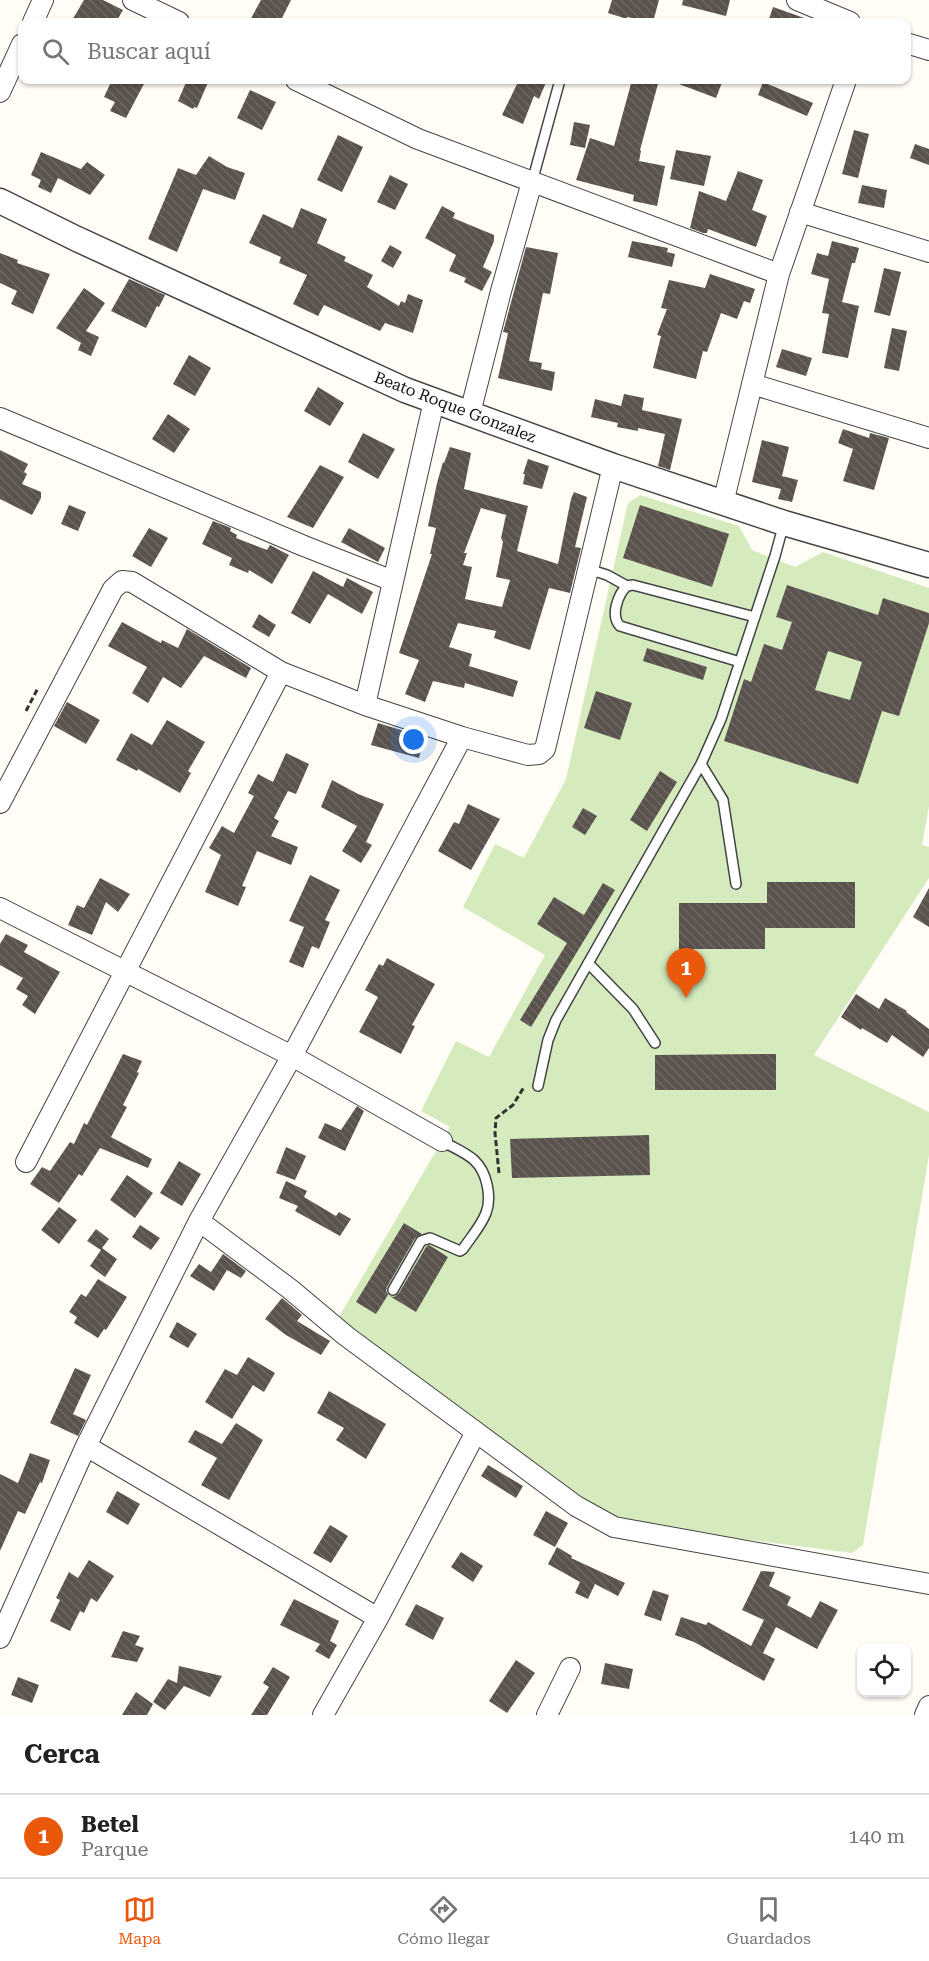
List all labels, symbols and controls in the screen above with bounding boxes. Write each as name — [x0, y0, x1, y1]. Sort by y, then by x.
search box — [18, 18, 911, 84]
icon: search — [39, 35, 72, 68]
text: Buscar aquí — [87, 39, 211, 64]
street label: Beato Roque Gonzalez — [371, 367, 539, 447]
your location — [399, 725, 428, 754]
pin: 1 — [666, 948, 706, 998]
map controls — [857, 1643, 911, 1697]
button: locate — [857, 1643, 911, 1697]
text: Cerca — [24, 1739, 100, 1769]
text: Betel — [81, 1812, 139, 1837]
text: 1 — [38, 1824, 49, 1848]
text: 140 m — [848, 1824, 905, 1848]
text: Parque — [81, 1837, 148, 1861]
tab: Mapa — [118, 1893, 161, 1948]
tab: Cómo llegar — [397, 1893, 490, 1948]
tab: Guardados — [726, 1893, 811, 1948]

